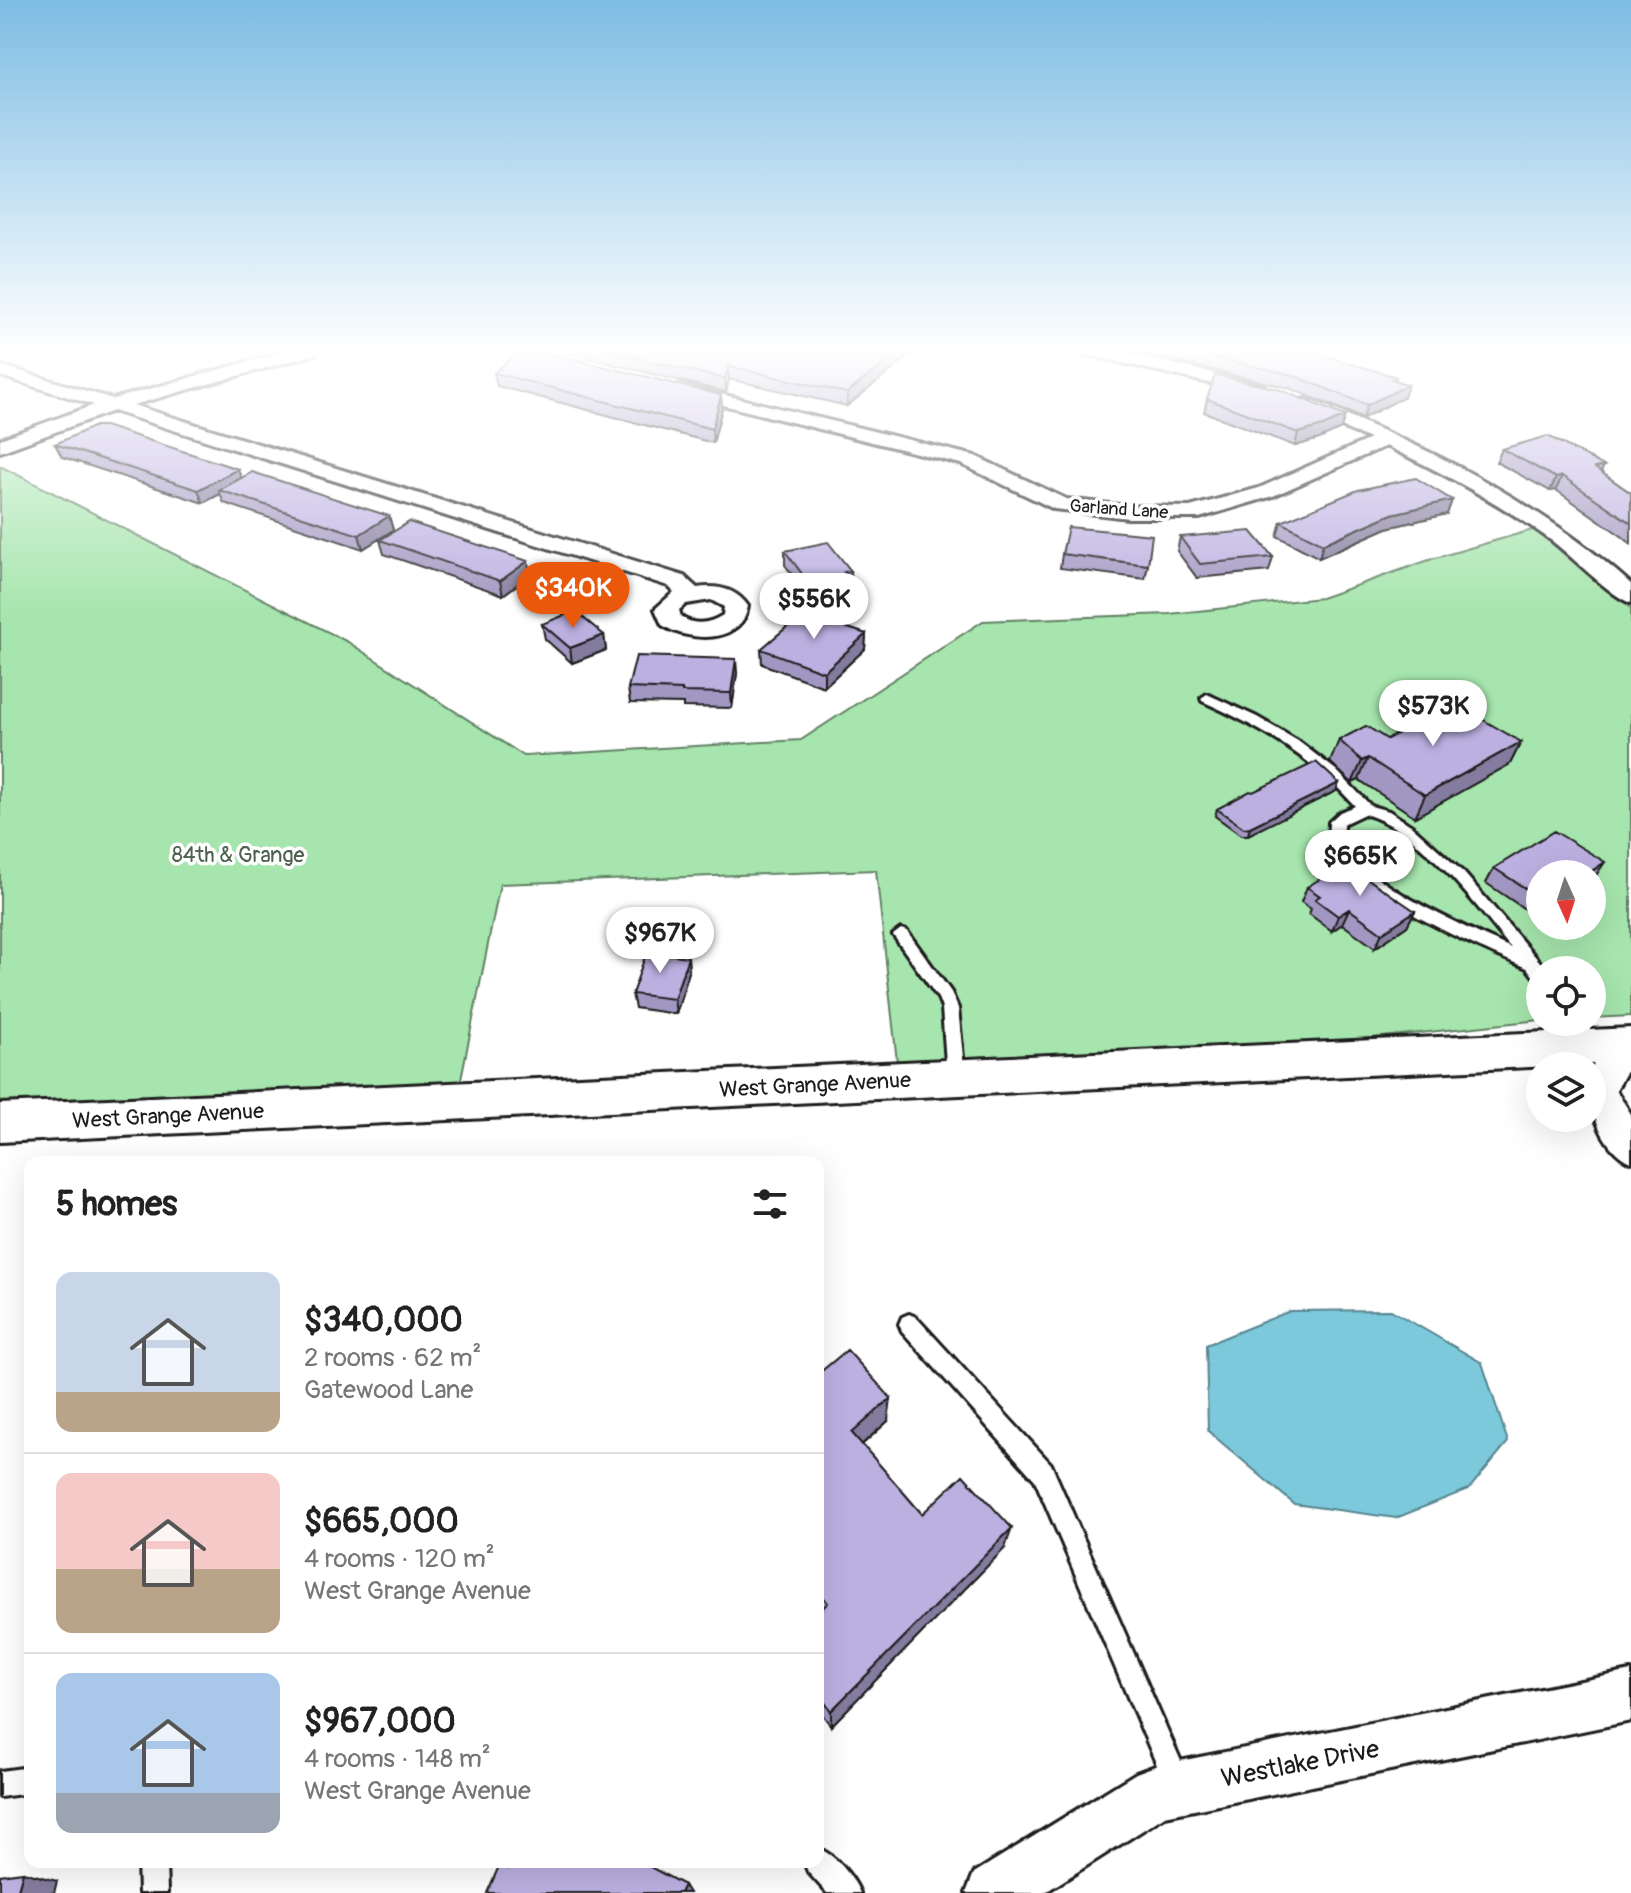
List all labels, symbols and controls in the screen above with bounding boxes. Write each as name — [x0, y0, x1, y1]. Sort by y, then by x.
street label: Garland Lane — [1069, 495, 1169, 524]
pin: $340K — [517, 562, 629, 630]
text: $340K — [534, 572, 612, 604]
pin: $556K — [758, 573, 870, 641]
text: $556K — [777, 583, 851, 615]
pin: $573K — [1377, 680, 1489, 748]
text: $573K — [1397, 690, 1469, 722]
pin: $665K — [1304, 830, 1416, 898]
text: $665K — [1323, 840, 1397, 872]
park label: 84th & Grange — [172, 841, 305, 869]
north arrow — [1526, 860, 1606, 940]
map controls — [1526, 860, 1606, 1132]
pin: $967K — [604, 907, 716, 975]
text: $967K — [624, 917, 696, 949]
button: locate — [1526, 956, 1606, 1036]
button: layers — [1526, 1052, 1606, 1132]
street label: West Grange Avenue — [719, 1066, 912, 1104]
street label: West Grange Avenue — [72, 1097, 265, 1135]
icon: filters — [748, 1182, 792, 1226]
text: 5 homes — [56, 1183, 177, 1226]
text: $340,000 — [304, 1299, 463, 1342]
icon: home — [120, 1304, 216, 1400]
text: 2 rooms · 62 m² — [304, 1342, 481, 1374]
text: Gatewood Lane — [304, 1374, 473, 1406]
text: $665,000 — [304, 1500, 459, 1543]
icon: home — [120, 1505, 216, 1601]
text: 4 rooms · 120 m² — [304, 1543, 495, 1575]
text: West Grange Avenue — [304, 1575, 531, 1607]
text: $967,000 — [304, 1700, 456, 1743]
icon: home — [120, 1705, 216, 1801]
street label: Westlake Drive — [1219, 1733, 1382, 1795]
text: 4 rooms · 148 m² — [304, 1743, 491, 1775]
text: West Grange Avenue — [304, 1775, 531, 1807]

